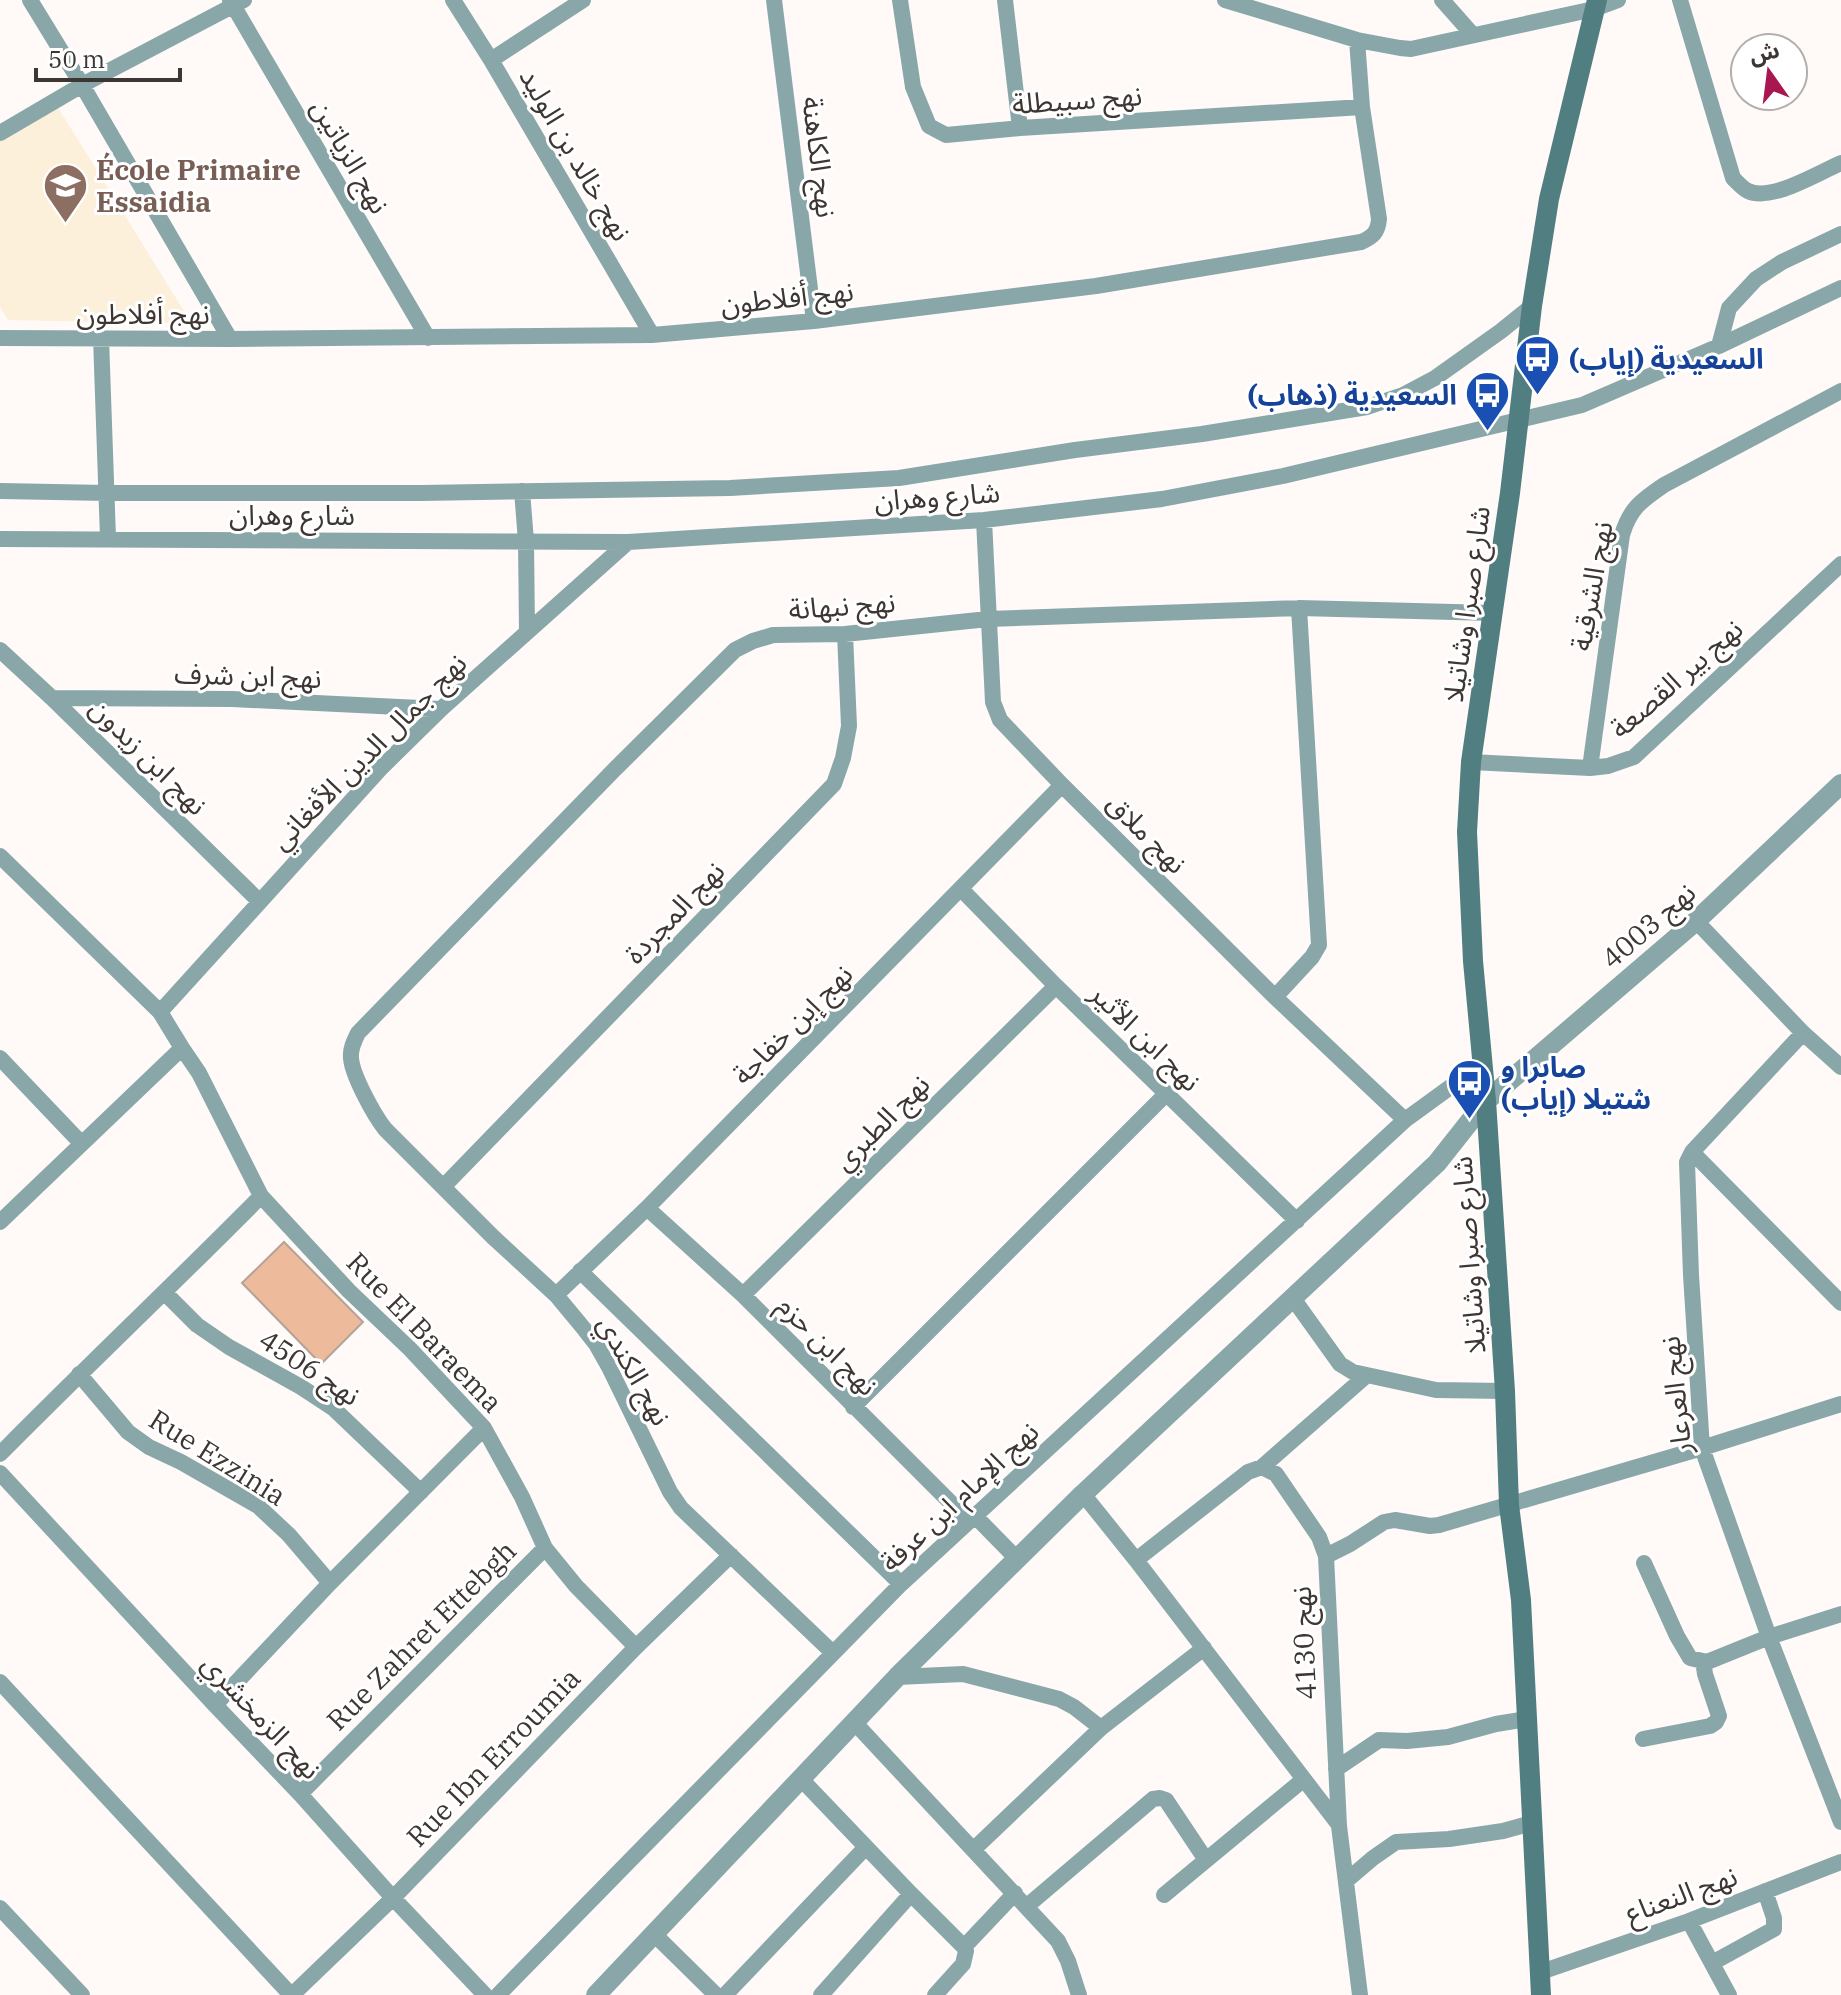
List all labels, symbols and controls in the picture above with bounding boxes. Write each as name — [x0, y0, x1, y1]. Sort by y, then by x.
scale bar — [36, 32, 180, 82]
north arrow — [1729, 32, 1809, 112]
text: ش — [1746, 34, 1782, 70]
text: 50 m — [48, 43, 105, 75]
street label: نهج خالد بن الوليد — [509, 61, 641, 249]
street label: نهج سبيطلة — [1011, 76, 1143, 125]
street label: نهج الزياتين — [301, 92, 399, 221]
street label: نهج الكاهنة — [791, 94, 846, 220]
place label: École Primaire Essaidia — [96, 151, 301, 220]
school or university icon: École Primaire Essaidia — [41, 161, 89, 224]
street label: نهج أفلاطون — [719, 272, 856, 325]
street label: نهج أفلاطون — [76, 295, 210, 335]
bus stop icon: السعيدية (إياب) — [1514, 334, 1562, 397]
place label: السعيدية (إياب) — [1569, 340, 1764, 378]
bus stop icon: السعيدية (ذهاب) — [1464, 370, 1512, 433]
place label: السعيدية (ذهاب) — [1248, 376, 1457, 413]
street label: شارع وهران — [873, 473, 1001, 522]
street label: شارع وهران — [229, 496, 355, 536]
street label: شارع صبرا وشاتيلا — [1434, 504, 1501, 705]
street label: نهج الشرقية — [1561, 518, 1624, 654]
street label: نهج نبهانة — [787, 583, 897, 630]
street label: نهج بير القصعة — [1602, 610, 1752, 748]
street label: نهج جمال الدين الأفغاني — [262, 645, 477, 860]
street label: نهج ابن شرف — [174, 654, 322, 699]
street label: نهج ابن زيدون — [80, 689, 216, 825]
street label: نهج ملاق — [1097, 785, 1195, 883]
street label: نهج المجردة — [616, 853, 734, 973]
street label: نهج 4003 — [1593, 874, 1705, 978]
street label: نهج إبن خفاجة — [724, 956, 862, 1094]
street label: نهج ابن الأثير — [1080, 974, 1209, 1101]
place label: صابرا و شتيلا (إياب) — [1501, 1048, 1651, 1118]
bus stop icon: صابرا و شتيلا (إياب) — [1446, 1058, 1494, 1121]
street label: نهج الطبري — [825, 1066, 940, 1181]
street label: شارع صبرا وشاتيلا — [1443, 1155, 1496, 1355]
street label: Rue El Baraema — [339, 1244, 511, 1420]
street label: نهج ابن حزم — [768, 1287, 886, 1405]
street label: نهج الكندي — [587, 1308, 680, 1433]
street label: نهج 4506 — [251, 1321, 368, 1416]
street label: نهج العرعار — [1650, 1334, 1703, 1457]
street label: Rue Ezzinia — [143, 1400, 293, 1514]
street label: نهج الإمام ابن عرفة — [872, 1413, 1048, 1581]
street label: Rue Zahret Ettebgh — [318, 1532, 524, 1738]
street label: نهج 4130 — [1282, 1585, 1327, 1701]
street label: نهج الزمخشري — [192, 1645, 330, 1789]
street label: Rue Ibn Erroumia — [398, 1660, 588, 1854]
street label: نهج النعناع — [1620, 1857, 1743, 1934]

